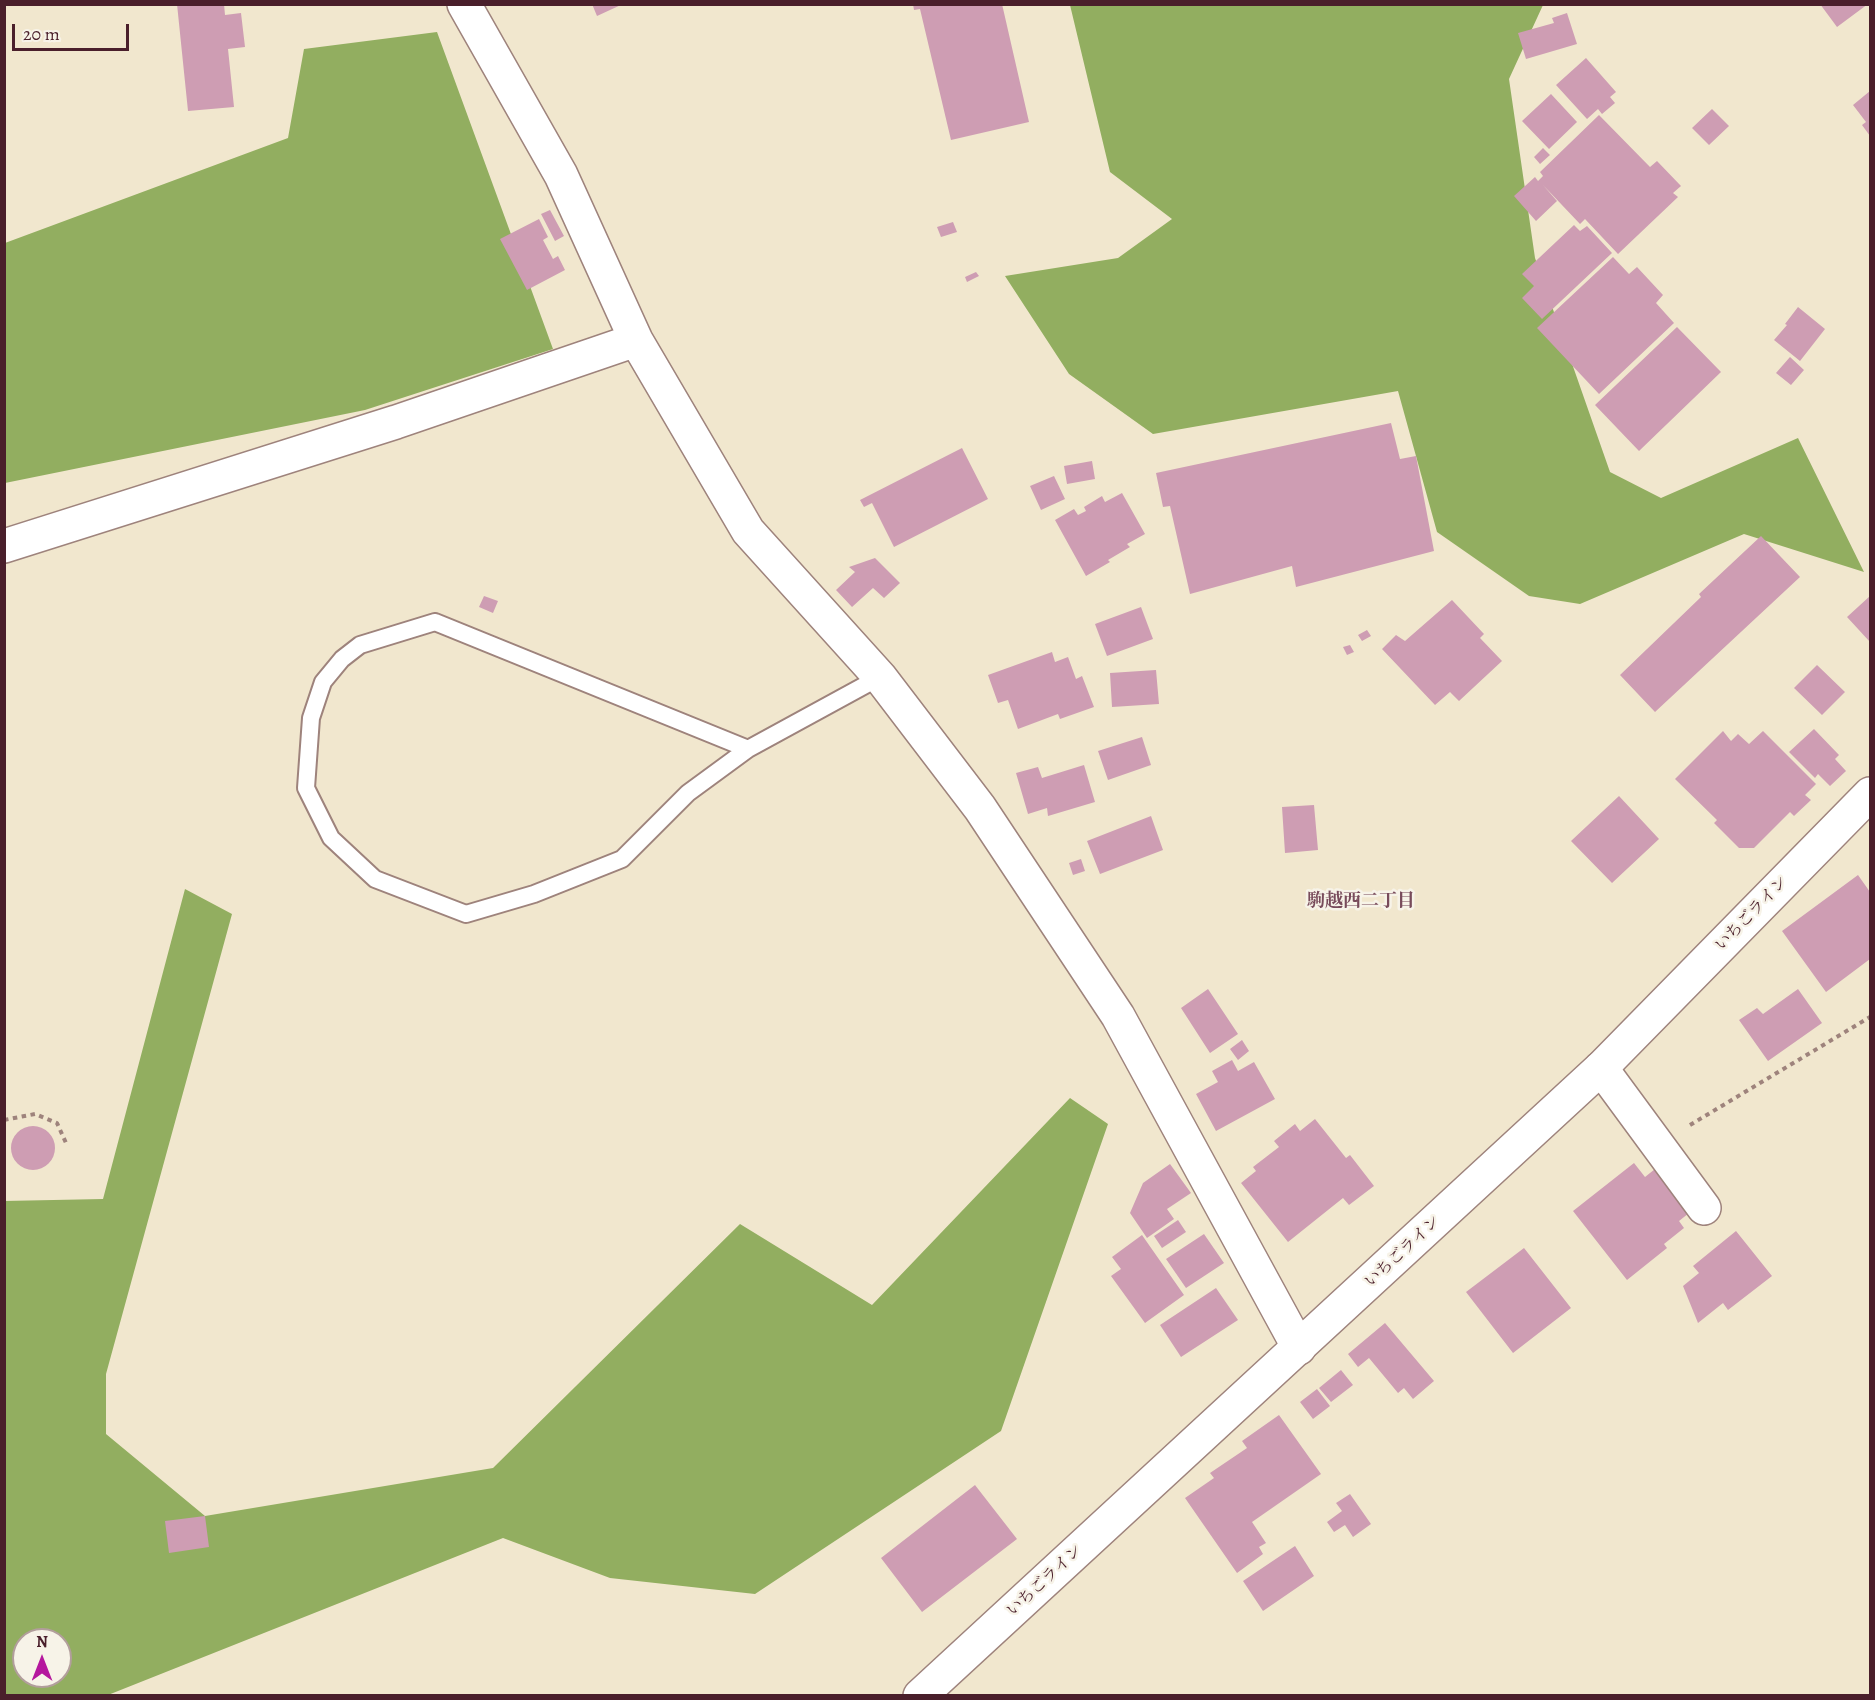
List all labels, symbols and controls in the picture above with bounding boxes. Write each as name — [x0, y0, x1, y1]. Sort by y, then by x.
scale bar — [15, 12, 132, 50]
text: 20 m — [23, 22, 60, 46]
street label: いちごライン — [1712, 873, 1792, 955]
district label: 駒越西二丁目 — [1307, 891, 1415, 913]
street label: いちごライン — [1361, 1212, 1445, 1292]
street label: いちごライン — [1003, 1541, 1087, 1621]
north arrow — [12, 1628, 72, 1688]
text: N — [36, 1631, 48, 1653]

